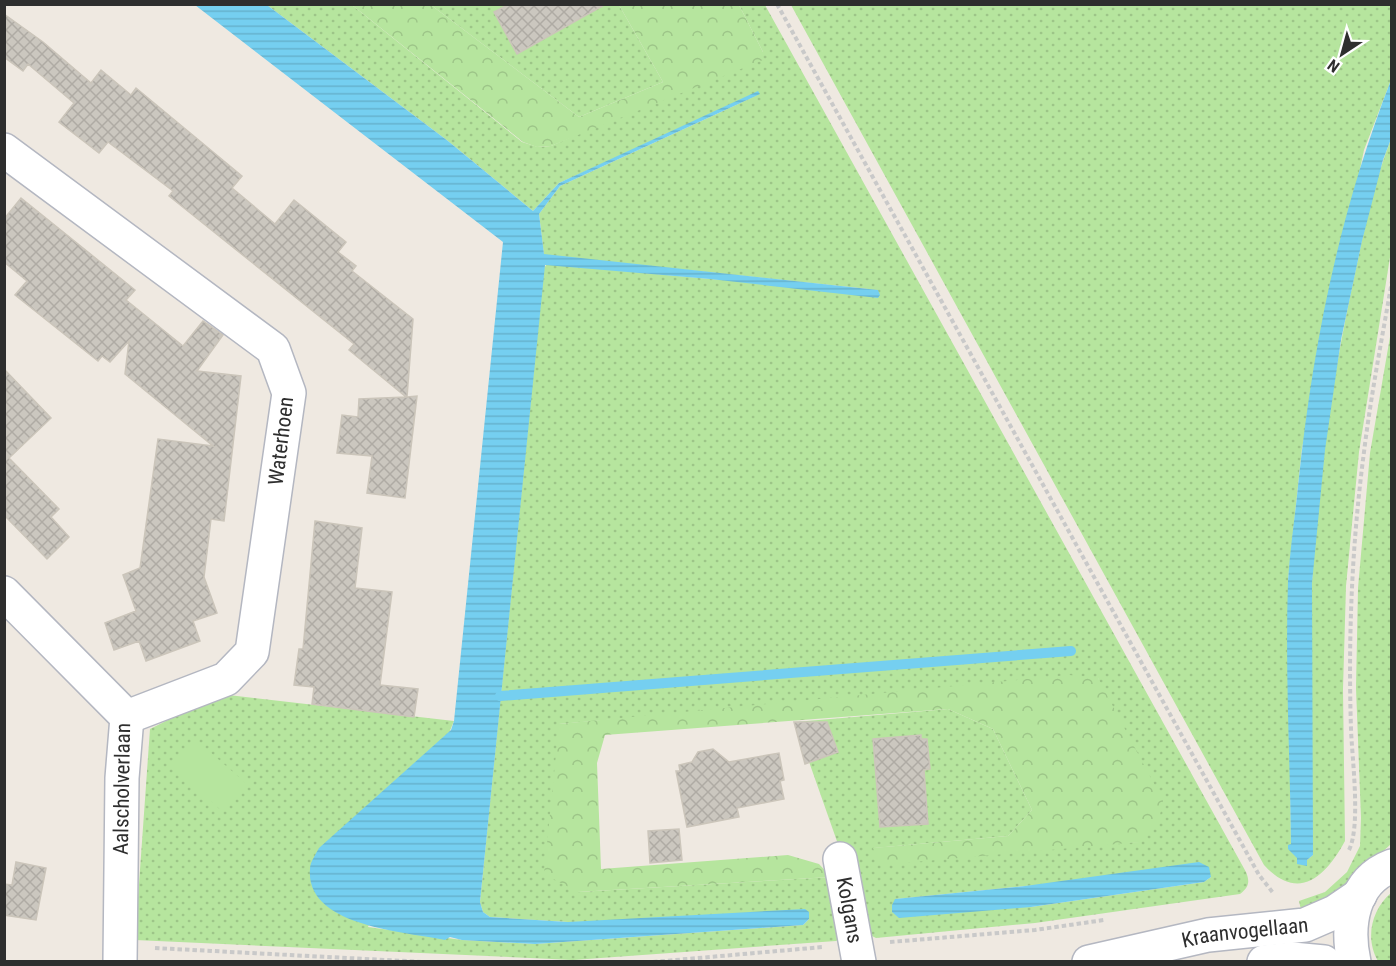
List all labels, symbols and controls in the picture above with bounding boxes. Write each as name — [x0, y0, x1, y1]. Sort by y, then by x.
north arrow — [1312, 24, 1372, 84]
text: N — [1324, 55, 1343, 76]
street label: Waterhoen — [264, 395, 298, 487]
street label: Aalscholverlaan — [109, 723, 135, 855]
street label: Kolgans — [832, 875, 867, 945]
street label: Kraanvogellaan — [1179, 913, 1309, 953]

